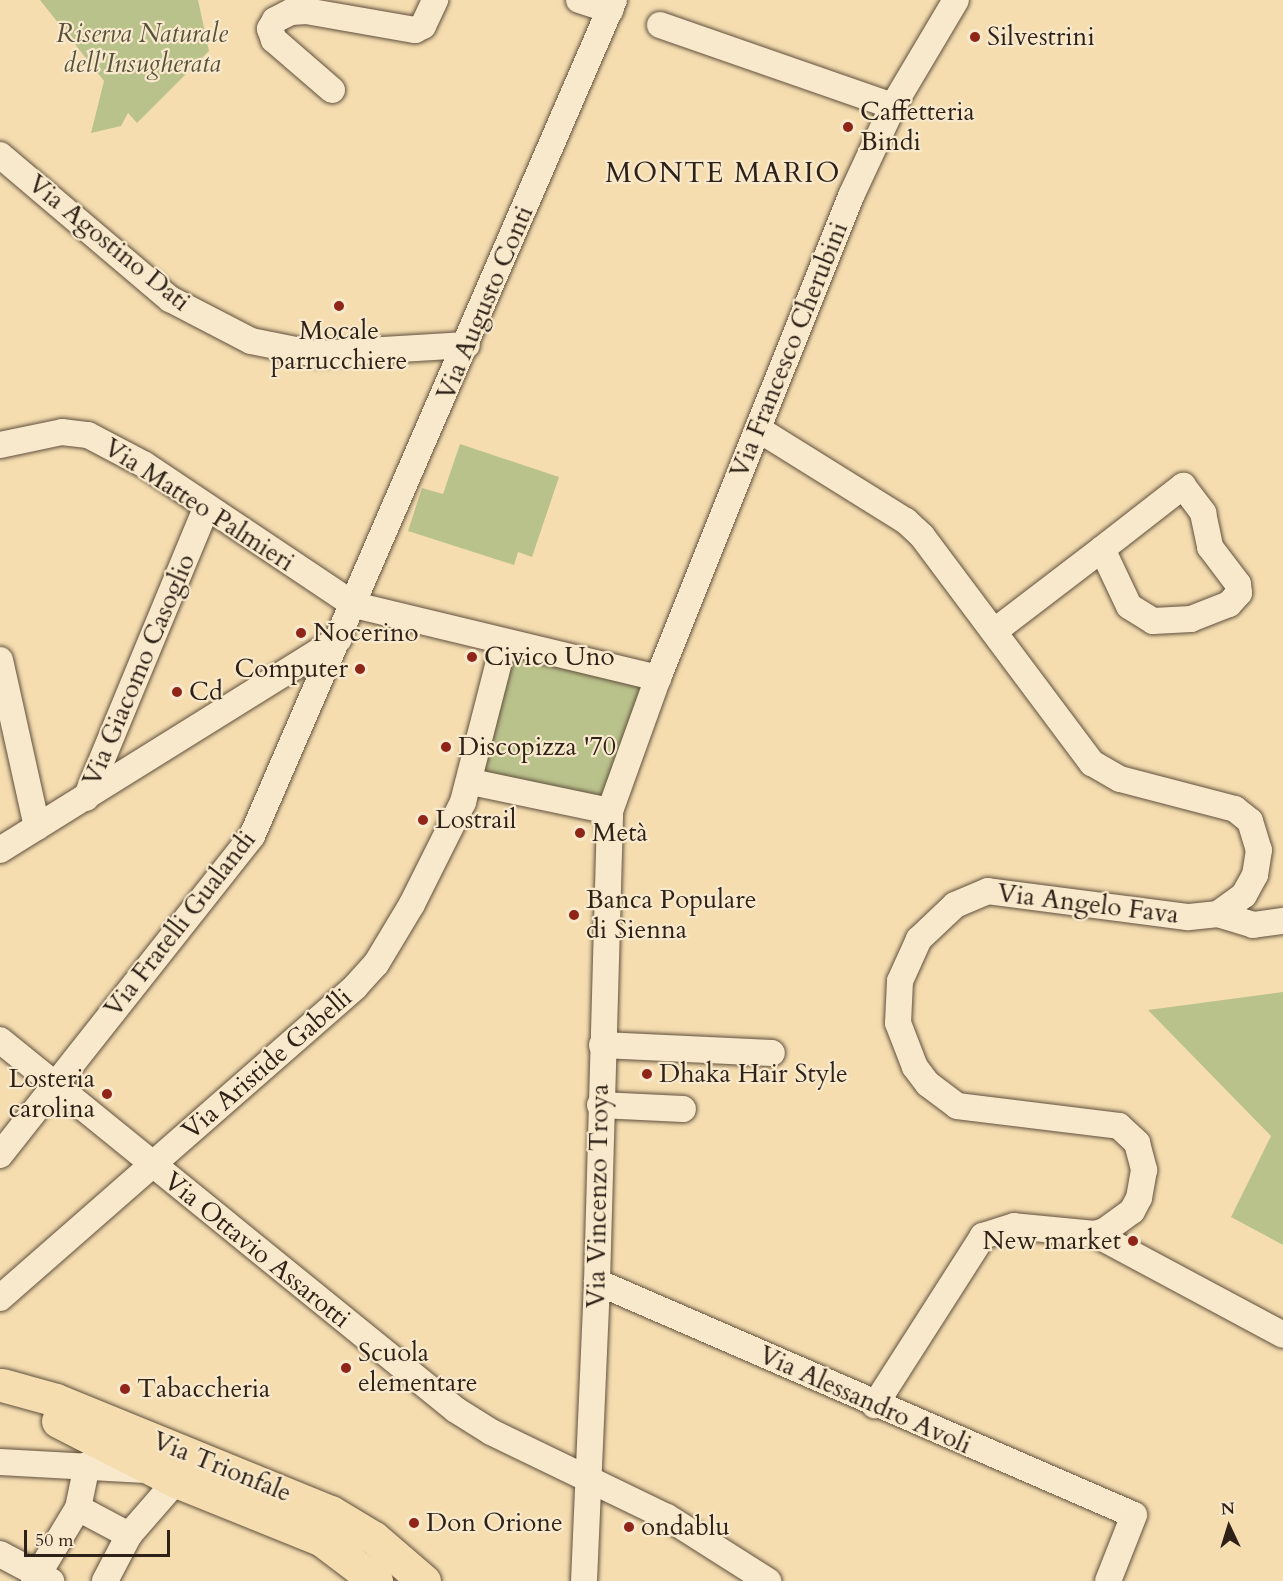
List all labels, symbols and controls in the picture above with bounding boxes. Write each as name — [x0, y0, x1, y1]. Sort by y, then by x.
park label: Riserva Naturale dell'Insugherata — [56, 18, 228, 80]
place label: Silvestrini — [987, 21, 1095, 53]
marker: Silvestrini — [968, 30, 982, 44]
place label: Caffetteria Bindi — [860, 96, 975, 158]
marker: Caffetteria Bindi — [841, 120, 855, 134]
district label: MONTE MARIO — [605, 156, 841, 190]
street label: Via Agostino Dati — [22, 168, 196, 318]
street label: Via Augusto Conti — [430, 201, 540, 405]
street label: Via Francesco Cherubini — [723, 217, 855, 483]
marker: Mocale parrucchiere — [332, 299, 346, 313]
place label: Mocale parrucchiere — [271, 315, 407, 376]
street label: Via Matteo Palmieri — [98, 432, 300, 578]
street label: Via Giacomo Casoglio — [76, 549, 202, 791]
place label: Nocerino — [313, 617, 419, 649]
marker: Nocerino — [294, 626, 308, 640]
place label: Civico Uno — [484, 641, 615, 673]
marker: Civico Uno — [465, 650, 479, 664]
place label: Computer — [234, 653, 348, 685]
marker: Computer — [353, 662, 367, 676]
place label: Cd — [189, 676, 223, 708]
marker: Cd — [170, 685, 184, 699]
place label: Discopizza '70 — [458, 731, 616, 763]
marker: Discopizza '70 — [439, 740, 453, 754]
place label: Lostrail — [435, 804, 516, 836]
marker: Lostrail — [416, 813, 430, 827]
place label: Metà — [592, 817, 648, 849]
street label: Via Fratelli Gualandi — [98, 825, 262, 1023]
marker: Metà — [573, 826, 587, 840]
street label: Via Angelo Fava — [996, 877, 1180, 931]
place label: Banca Populare di Sienna — [586, 884, 756, 946]
marker: Banca Populare di Sienna — [567, 908, 581, 922]
street label: Via Aristide Gabelli — [176, 982, 358, 1146]
place label: Dhaka Hair Style — [659, 1058, 848, 1090]
place label: Losteria carolina — [8, 1063, 95, 1124]
marker: Dhaka Hair Style — [640, 1067, 654, 1081]
street label: Via Vincenzo Troya — [580, 1083, 616, 1309]
marker: Losteria carolina — [100, 1087, 114, 1101]
street label: Via Ottavio Assarotti — [158, 1165, 356, 1335]
place label: New market — [983, 1225, 1121, 1257]
marker: New market — [1126, 1234, 1140, 1248]
place label: Scuola elementare — [358, 1337, 478, 1398]
street label: Via Alessandro Avoli — [754, 1339, 976, 1461]
marker: Scuola elementare — [339, 1361, 353, 1375]
place label: Tabaccheria — [137, 1373, 270, 1405]
marker: Tabaccheria — [118, 1382, 132, 1396]
street label: Via Trionfale — [148, 1425, 296, 1509]
north arrow — [1199, 1497, 1259, 1557]
text: N — [1220, 1498, 1235, 1521]
place label: Don Orione — [426, 1507, 563, 1539]
place label: ondablu — [641, 1511, 730, 1543]
marker: Don Orione — [407, 1516, 421, 1530]
scale bar — [27, 1518, 172, 1556]
marker: ondablu — [622, 1520, 636, 1534]
text: 50 m — [35, 1528, 74, 1553]

